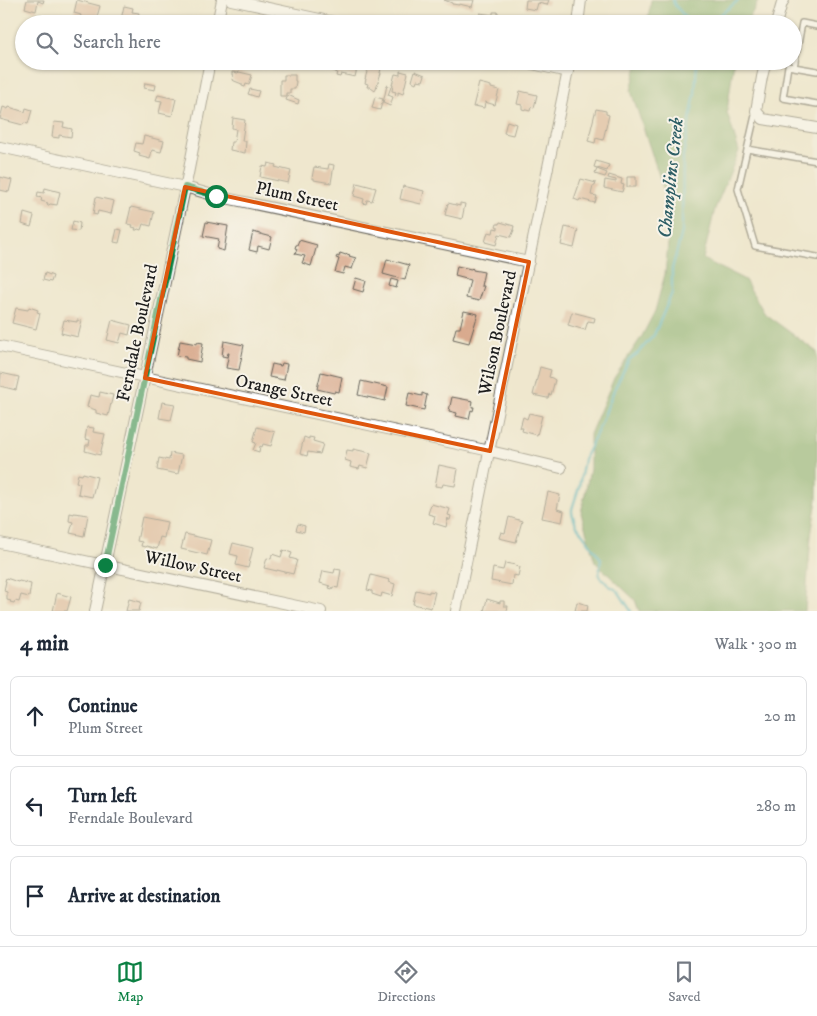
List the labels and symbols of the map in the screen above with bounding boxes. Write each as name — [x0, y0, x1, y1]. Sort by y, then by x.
water label: Champlins Creek — [653, 116, 690, 240]
street label: Plum Street — [253, 177, 341, 217]
route start — [205, 185, 228, 208]
street label: Ferndale Boulevard — [113, 262, 163, 404]
street label: Wilson Boulevard — [474, 268, 522, 399]
street label: Orange Street — [233, 370, 335, 412]
street label: Willow Street — [142, 546, 244, 588]
route end — [94, 554, 117, 577]

